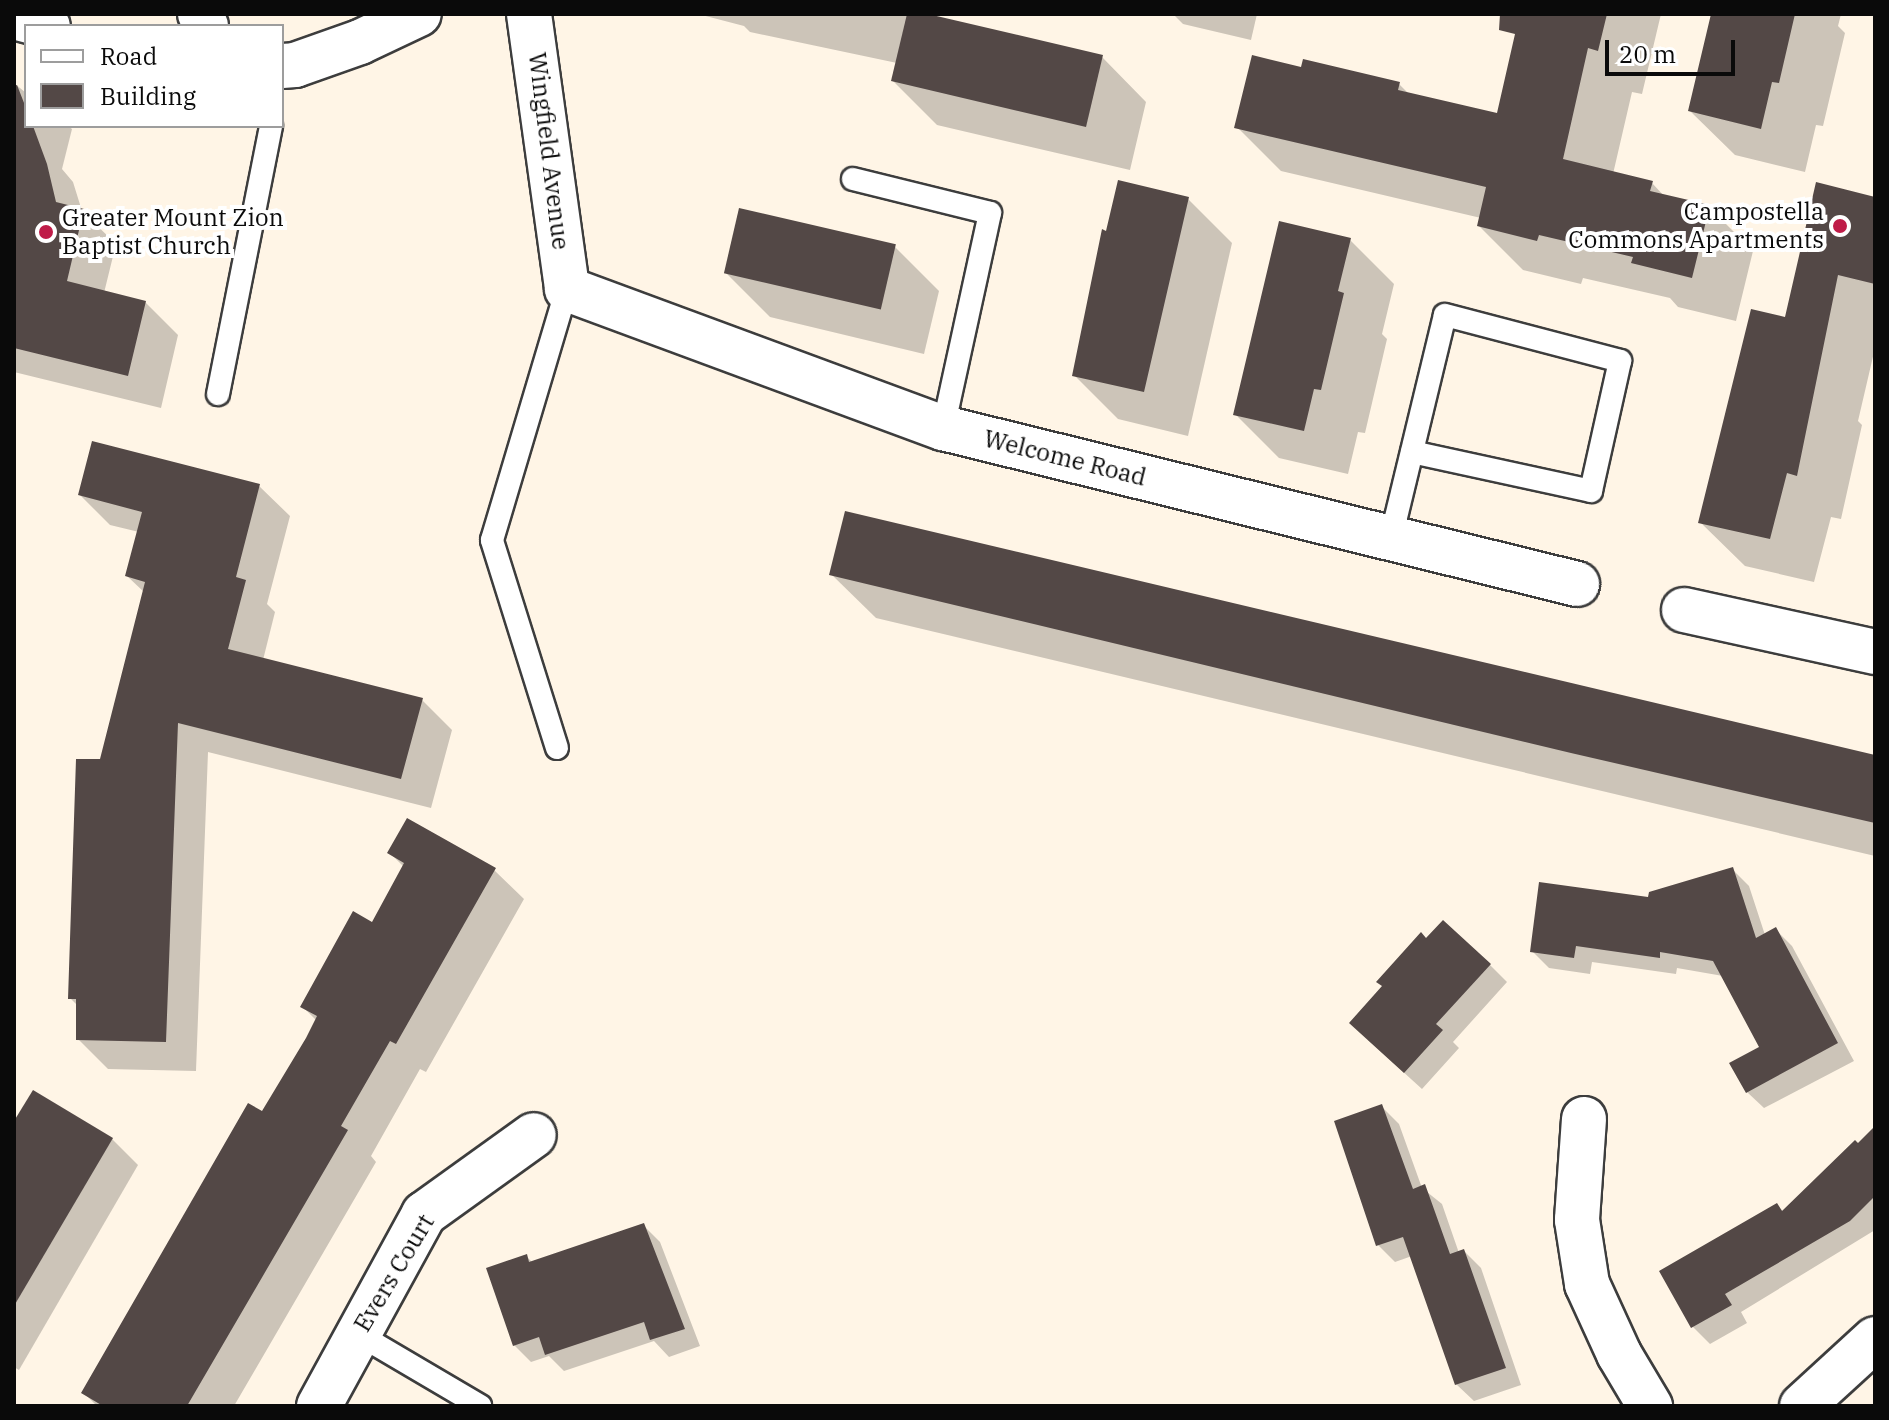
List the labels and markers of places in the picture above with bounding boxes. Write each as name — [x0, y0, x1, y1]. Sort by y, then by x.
place label: Campostella Commons Apartments — [1568, 198, 1824, 254]
place label: Greater Mount Zion Baptist Church — [62, 204, 284, 260]
marker: Campostella Commons Apartments — [1831, 217, 1849, 235]
marker: Greater Mount Zion Baptist Church — [37, 223, 55, 241]

